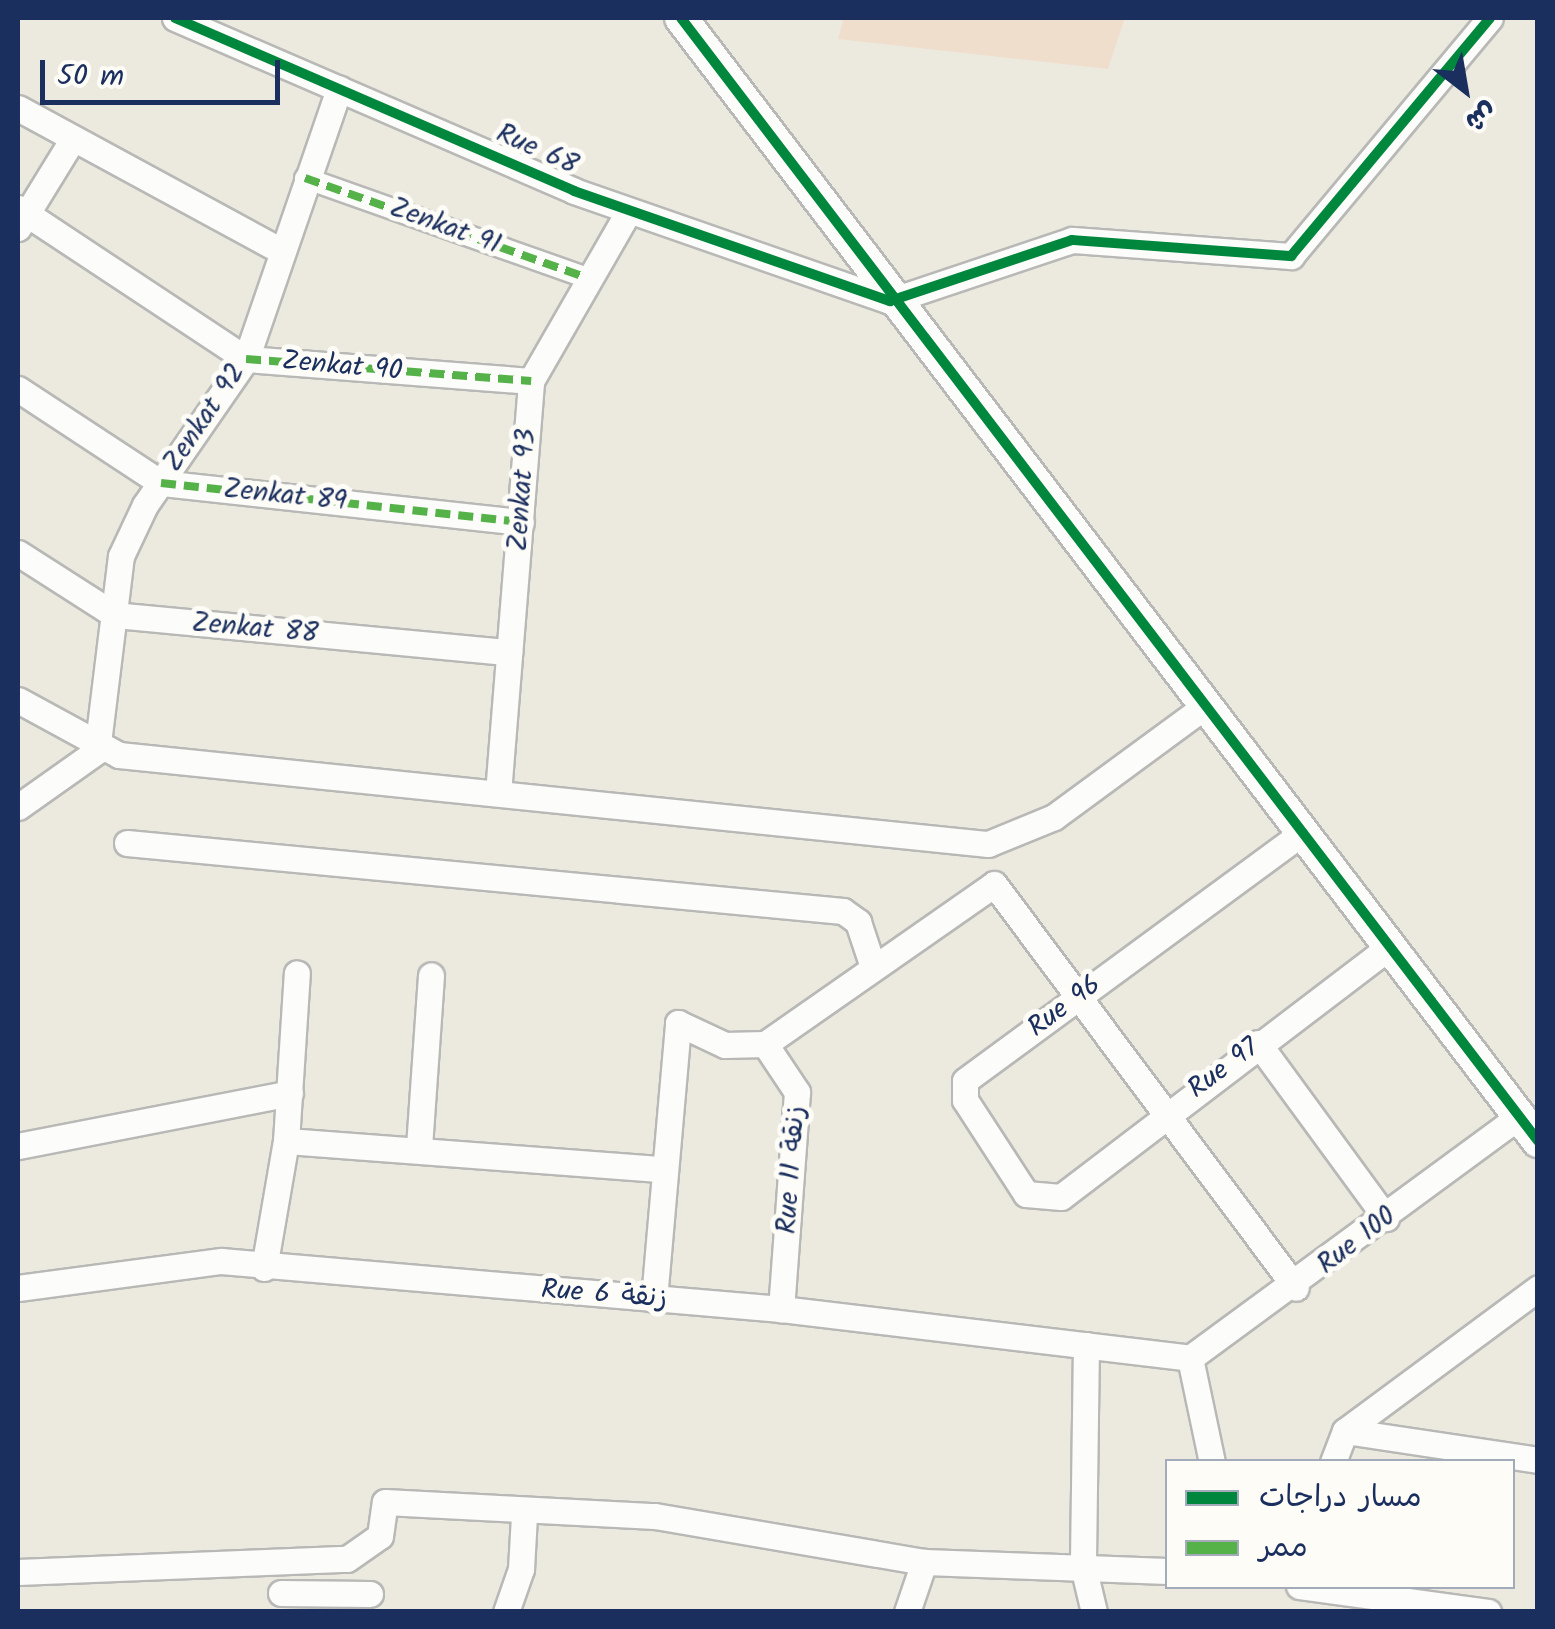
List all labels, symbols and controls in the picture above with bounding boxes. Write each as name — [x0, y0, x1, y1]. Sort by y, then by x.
scale bar — [45, 40, 285, 102]
north arrow — [1415, 40, 1515, 140]
text: 50 m — [57, 53, 124, 101]
text: ش — [1456, 89, 1506, 143]
street label: Rue 68 — [491, 117, 583, 183]
street label: Zenkat 91 — [385, 191, 505, 263]
street label: Zenkat 90 — [280, 345, 404, 389]
street label: Zenkat 92 — [157, 358, 253, 478]
street label: Zenkat 93 — [502, 428, 544, 552]
street label: Zenkat 89 — [222, 473, 348, 519]
street label: Zenkat 88 — [190, 607, 320, 651]
street label: Rue 96 — [1022, 969, 1108, 1045]
street label: Rue 97 — [1182, 1031, 1266, 1107]
street label: Rue 11 زنقة — [771, 1105, 813, 1235]
street label: Rue 100 — [1311, 1200, 1403, 1282]
street label: Rue 6 زنقة — [540, 1274, 668, 1316]
legend — [1165, 1459, 1515, 1589]
text: مسار دراجات — [1259, 1474, 1422, 1522]
text: ممر — [1259, 1524, 1308, 1572]

